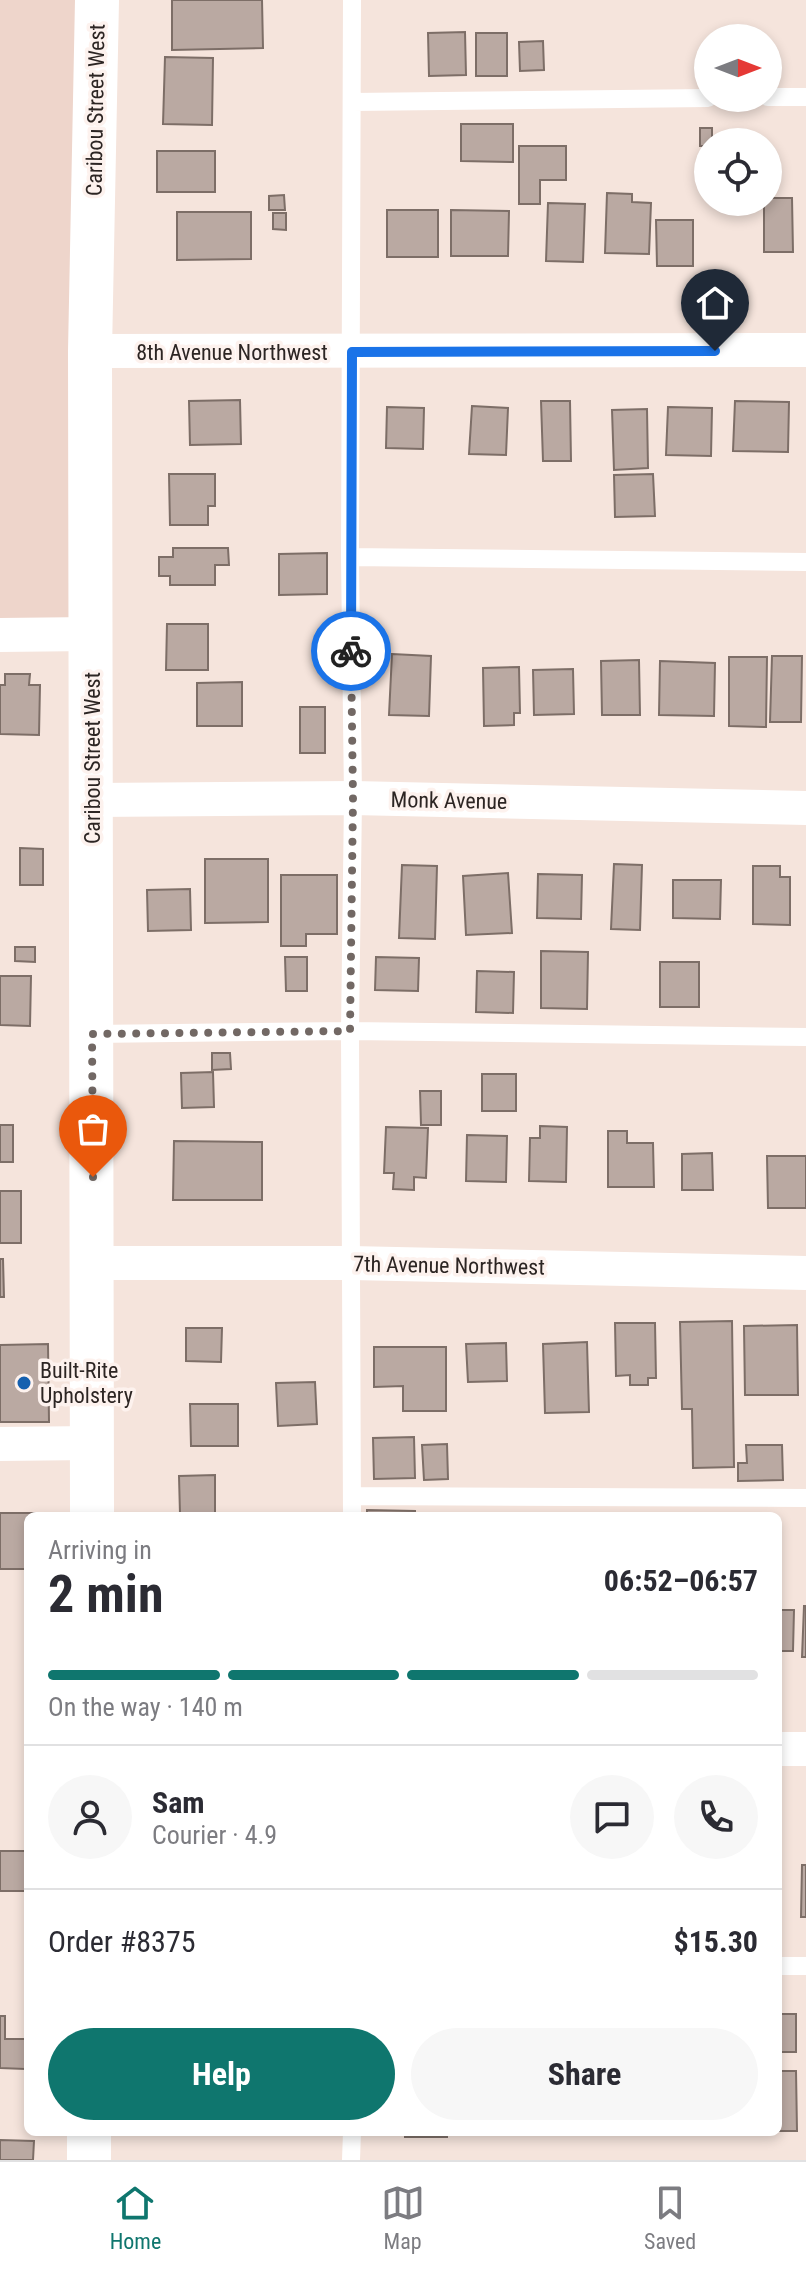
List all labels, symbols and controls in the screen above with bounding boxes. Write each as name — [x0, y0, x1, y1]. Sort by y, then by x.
street label: Caribou Street West — [81, 24, 110, 196]
north arrow — [694, 24, 782, 112]
map controls — [694, 24, 782, 216]
button: locate — [694, 128, 782, 216]
pin — [681, 269, 749, 351]
icon: home — [693, 281, 737, 325]
street label: 8th Avenue Northwest — [136, 340, 328, 365]
courier — [311, 611, 391, 691]
icon: bike — [329, 629, 373, 673]
street label: Caribou Street West — [80, 672, 105, 844]
street label: Monk Avenue — [390, 787, 508, 814]
pin — [59, 1095, 127, 1177]
icon: bag — [71, 1107, 115, 1151]
street label: 7th Avenue Northwest — [353, 1251, 545, 1280]
place label: Built-Rite Upholstery — [40, 1358, 133, 1408]
marker: Built-Rite Upholstery — [15, 1374, 33, 1392]
text: Arriving in — [48, 1535, 152, 1565]
text: 06:52–06:57 — [604, 1563, 758, 1598]
text: 2 min — [48, 1564, 164, 1625]
text: On the way · 140 m — [48, 1692, 243, 1722]
button: person — [48, 1775, 132, 1859]
button: chat — [570, 1775, 654, 1859]
button: phone — [674, 1775, 758, 1859]
text: Sam — [152, 1785, 205, 1820]
text: Courier · 4.9 — [152, 1820, 277, 1850]
text: Order #8375 — [48, 1924, 196, 1959]
text: $15.30 — [673, 1924, 758, 1959]
button: Help — [48, 2028, 395, 2120]
button: Share — [411, 2028, 758, 2120]
tab: Home — [110, 2181, 161, 2254]
tab: Map — [381, 2181, 425, 2254]
tab: Saved — [644, 2181, 696, 2254]

